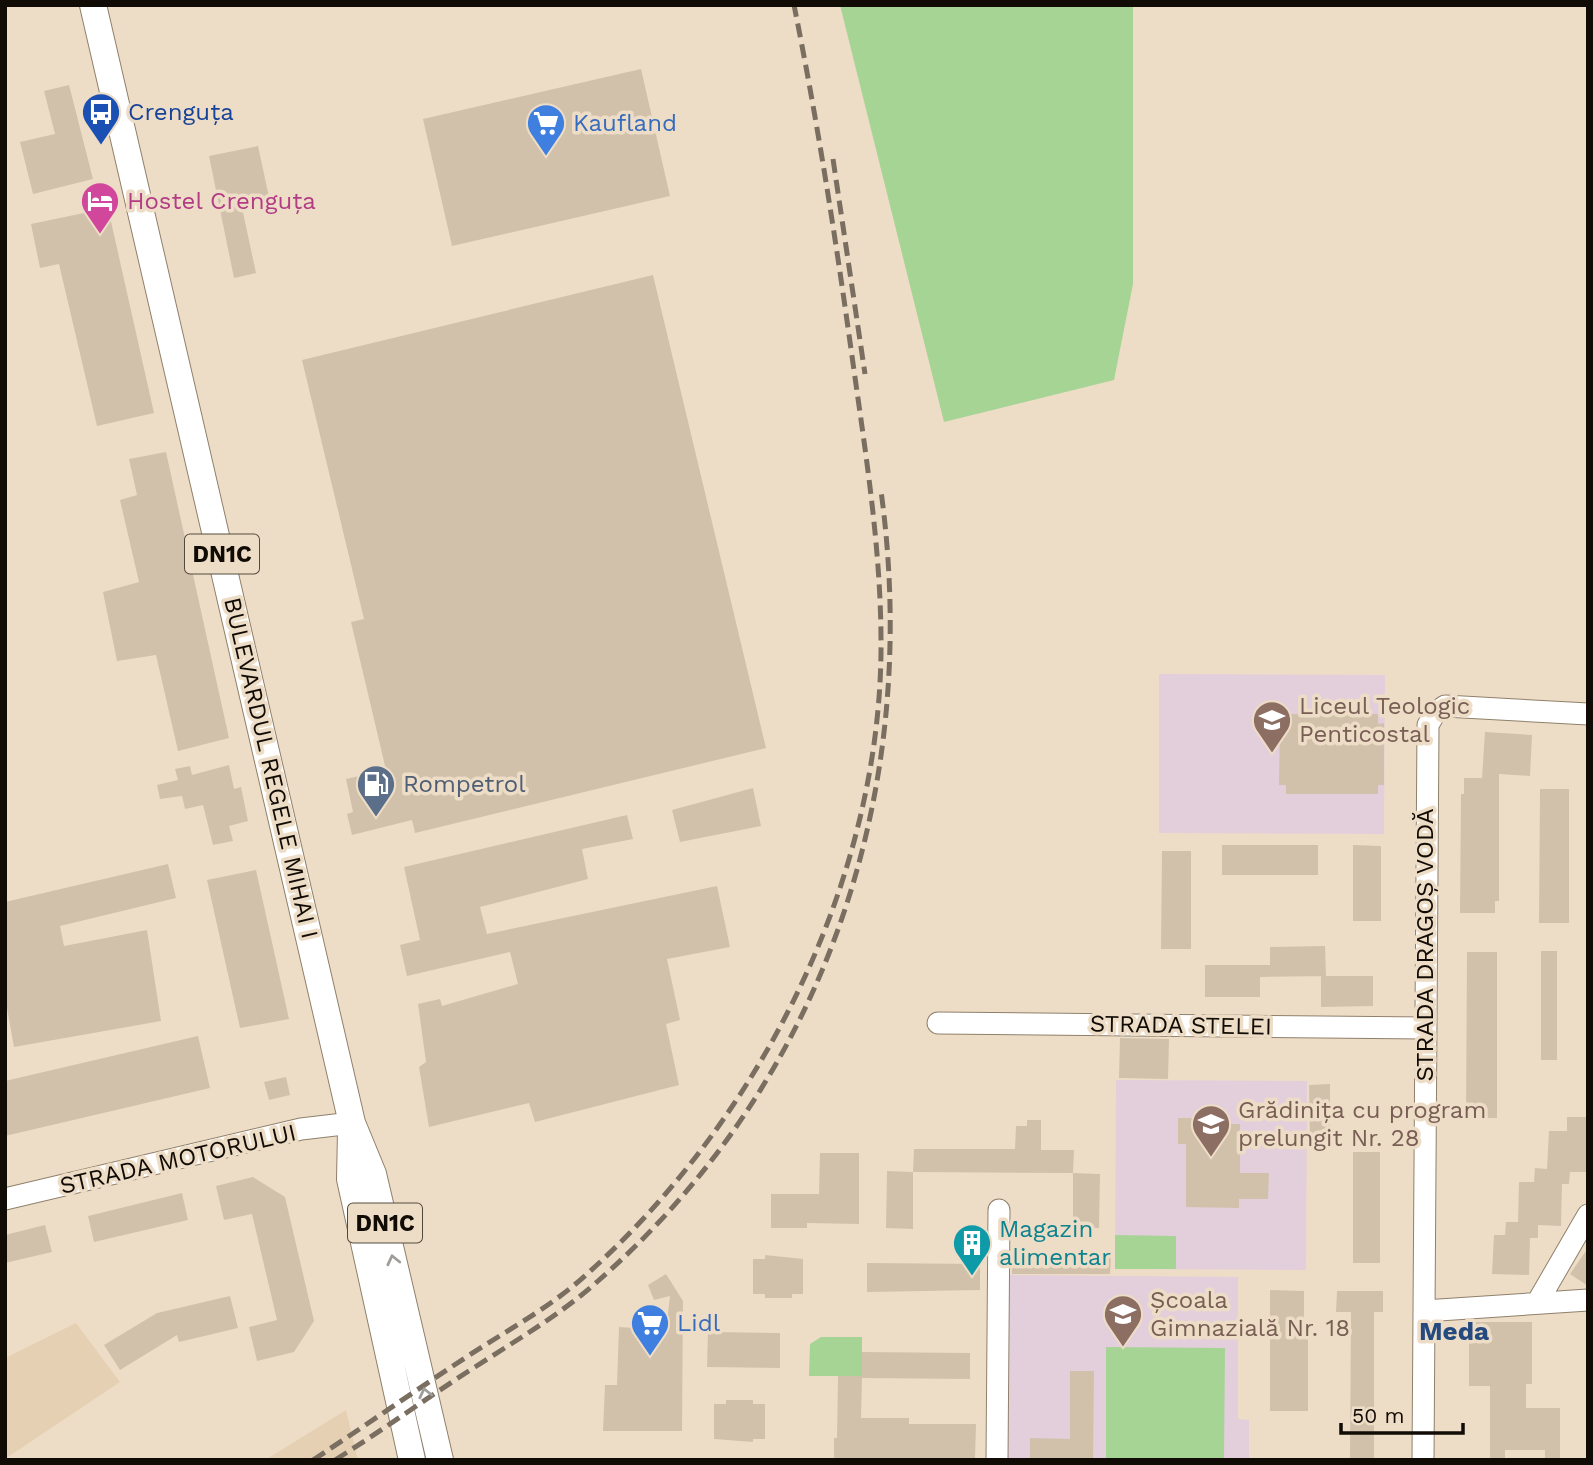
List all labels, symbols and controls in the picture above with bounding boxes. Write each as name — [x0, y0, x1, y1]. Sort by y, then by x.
bus stop icon: Crenguța — [80, 91, 122, 146]
place label: Crenguța — [128, 98, 234, 126]
supermarket icon: Kaufland — [525, 102, 567, 157]
place label: Kaufland — [573, 109, 677, 137]
hotel icon: Hostel Crenguța — [79, 180, 121, 235]
place label: Hostel Crenguța — [127, 187, 316, 215]
road number: DN1C — [185, 534, 259, 574]
street label: BULEVARDUL REGELE MIHAI I — [218, 595, 324, 941]
place label: Liceul Teologic Penticostal — [1299, 692, 1470, 748]
school or university icon: Liceul Teologic Penticostal — [1251, 699, 1293, 754]
fuel station icon: Rompetrol — [355, 763, 397, 818]
place label: Rompetrol — [403, 770, 526, 798]
street label: STRADA DRAGOȘ VODĂ — [1411, 808, 1439, 1082]
street label: STRADA STELEI — [1090, 1009, 1272, 1041]
place label: Grădinița cu program prelungit Nr. 28 — [1238, 1096, 1486, 1152]
school or university icon: Grădinița cu program prelungit Nr. 28 — [1190, 1103, 1232, 1158]
street label: STRADA MOTORULUI — [57, 1118, 299, 1200]
road number: DN1C — [348, 1204, 422, 1242]
place label: Magazin alimentar — [999, 1215, 1111, 1271]
building icon: Magazin alimentar — [951, 1222, 993, 1277]
one-way arrow — [387, 1254, 401, 1266]
place label: Școala Gimnazială Nr. 18 — [1150, 1286, 1350, 1342]
school or university icon: Școala Gimnazială Nr. 18 — [1102, 1293, 1144, 1348]
supermarket icon: Lidl — [629, 1302, 671, 1357]
place label: Lidl — [677, 1309, 721, 1337]
district label: Meda — [1419, 1316, 1489, 1346]
one-way arrow — [418, 1387, 433, 1399]
scale bar — [1341, 1392, 1464, 1436]
text: 50 m — [1352, 1403, 1404, 1428]

